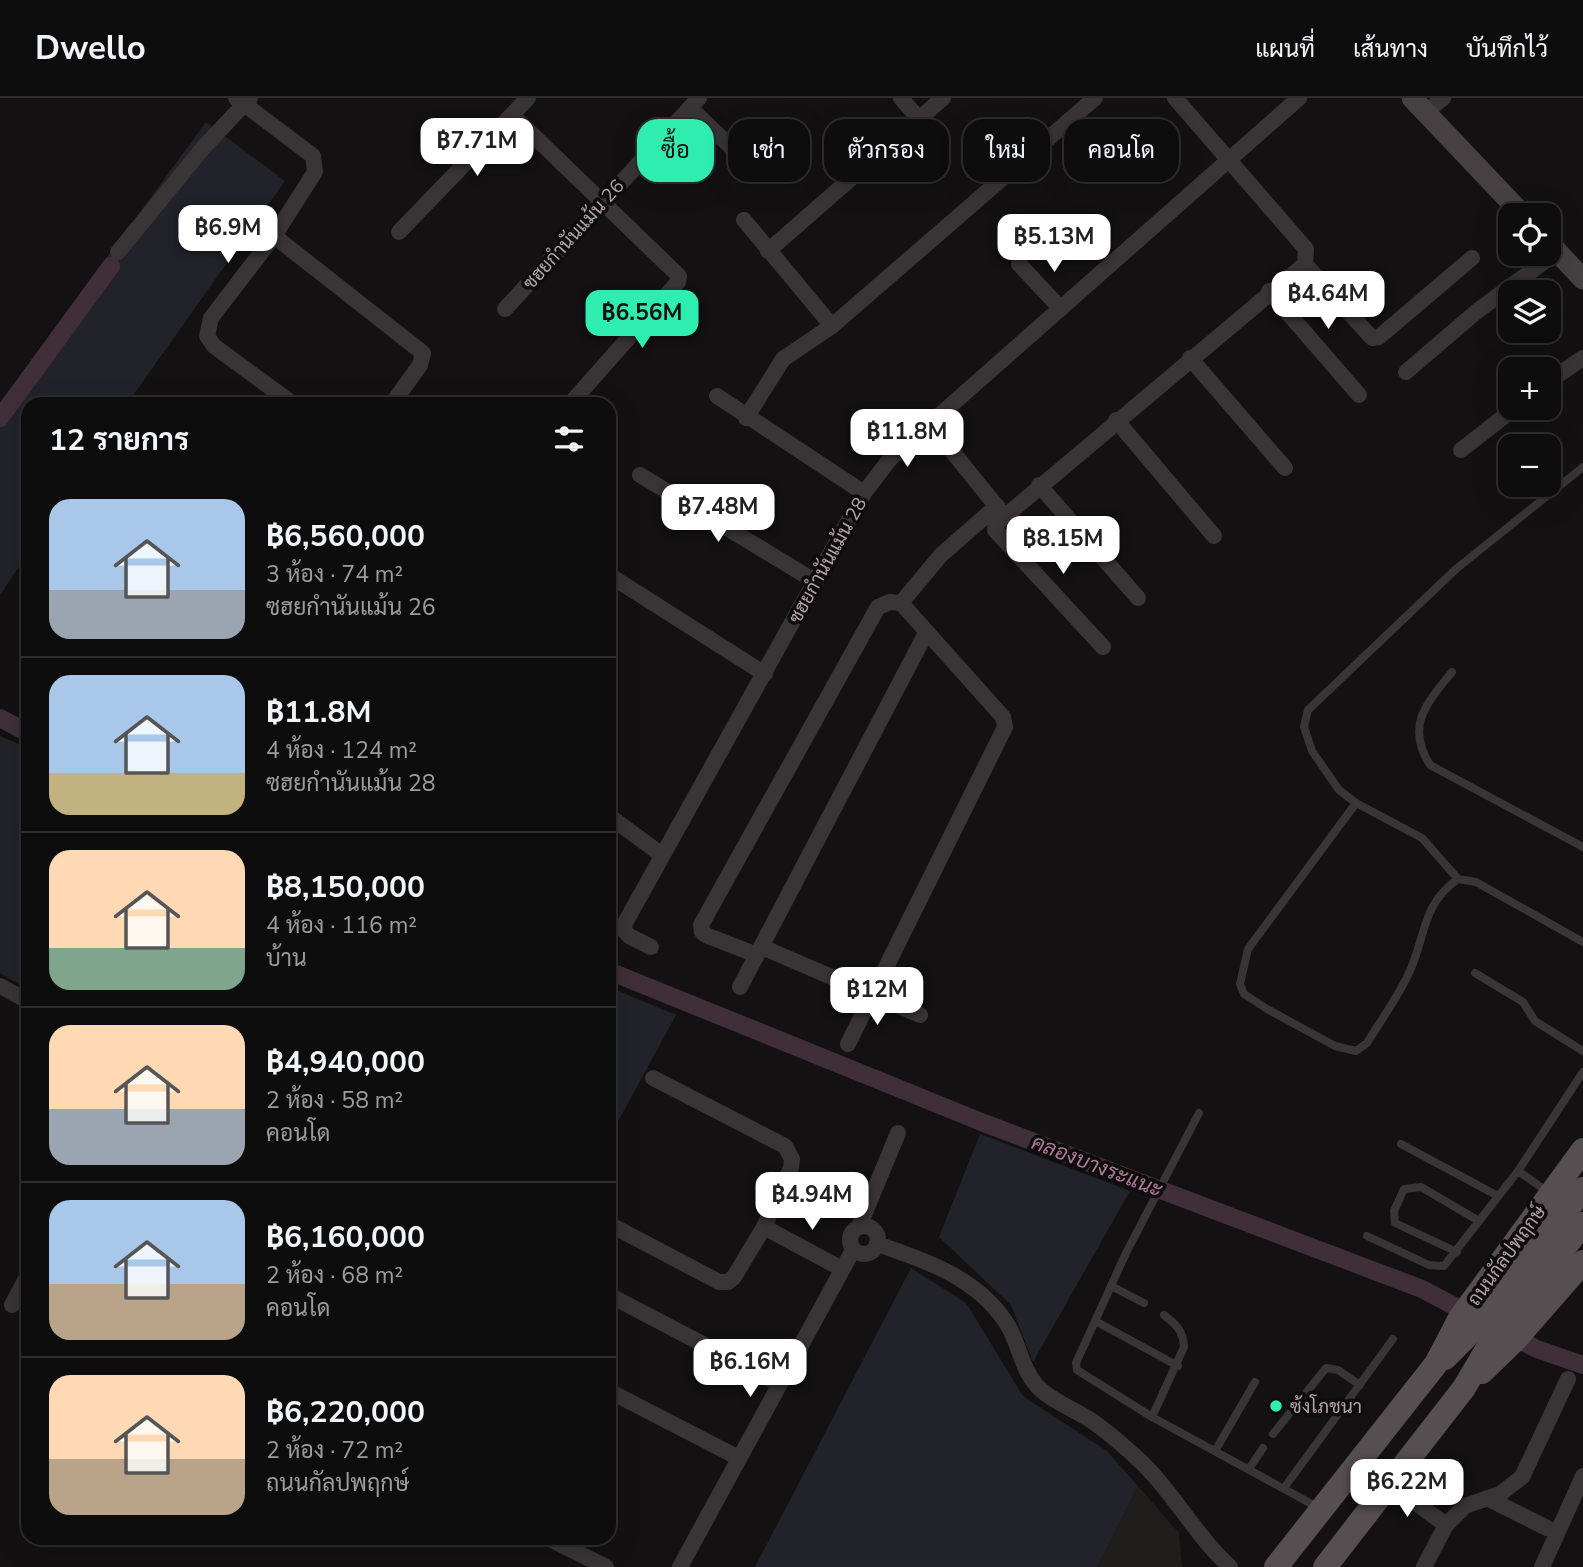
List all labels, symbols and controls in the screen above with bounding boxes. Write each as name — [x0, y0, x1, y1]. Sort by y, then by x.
text: Dwello — [35, 26, 146, 71]
text: แผนที่ — [1255, 33, 1315, 65]
text: เส้นทาง — [1353, 33, 1428, 65]
text: บันทึกไว้ — [1466, 33, 1548, 65]
pin: ฿7.71M — [420, 118, 534, 178]
chip: ซื้อ — [637, 119, 714, 182]
chip: เช่า — [728, 119, 810, 182]
chip: ตัวกรอง — [824, 119, 949, 182]
chip: ใหม่ — [963, 119, 1050, 182]
chip: คอนโด — [1064, 119, 1179, 182]
text: ฿7.71M — [437, 125, 517, 156]
street label: ซฮยกำนันแม้น 26 — [517, 174, 630, 295]
map controls — [1498, 203, 1561, 497]
button: locate — [1498, 203, 1561, 266]
pin: ฿6.9M — [179, 206, 277, 265]
text: ฿6.9M — [194, 212, 262, 243]
pin: ฿5.13M — [997, 214, 1111, 274]
text: ฿5.13M — [1014, 221, 1094, 252]
pin: ฿4.64M — [1271, 272, 1385, 331]
text: ฿4.64M — [1288, 278, 1368, 309]
button: layers — [1498, 280, 1561, 343]
pin: ฿6.56M — [585, 290, 699, 350]
text: ฿6.56M — [602, 297, 682, 328]
button: + — [1498, 357, 1561, 420]
pin: ฿11.8M — [850, 410, 964, 469]
text: ฿11.8M — [867, 416, 947, 447]
text: 12 รายการ — [49, 420, 189, 461]
icon: filters — [550, 420, 588, 458]
button: − — [1498, 434, 1561, 497]
pin: ฿7.48M — [661, 484, 775, 544]
text: ฿7.48M — [678, 491, 758, 522]
street label: ซฮยกำนันแม้น 28 — [783, 493, 873, 628]
text: ฿6,560,000 — [266, 516, 425, 557]
pin: ฿8.15M — [1006, 517, 1120, 576]
text: ฿8.15M — [1023, 523, 1103, 554]
icon: home — [105, 527, 189, 611]
text: 3 ห้อง · 74 m² — [266, 559, 403, 590]
text: ซฮยกำนันแม้น 26 — [266, 592, 436, 623]
text: ฿11.8M — [266, 692, 372, 733]
icon: home — [105, 703, 189, 787]
text: 4 ห้อง · 124 m² — [266, 735, 417, 766]
text: ซฮยกำนันแม้น 28 — [266, 768, 436, 799]
text: ฿8,150,000 — [266, 867, 425, 908]
icon: home — [105, 878, 189, 962]
text: 4 ห้อง · 116 m² — [266, 910, 417, 941]
text: บ้าน — [266, 943, 307, 974]
pin: ฿12M — [836, 968, 918, 1027]
text: ฿12M — [846, 974, 908, 1005]
text: ฿4,940,000 — [266, 1042, 425, 1083]
icon: home — [105, 1053, 189, 1137]
text: 2 ห้อง · 58 m² — [266, 1085, 403, 1116]
text: คอนโด — [266, 1118, 330, 1149]
water label: คลองบางระแนะ — [1028, 1128, 1167, 1204]
pin: ฿4.94M — [755, 1172, 869, 1232]
text: ฿4.94M — [772, 1179, 852, 1210]
street label: ถนนกัลปพฤกษ์ — [1462, 1199, 1553, 1311]
text: ฿6,160,000 — [266, 1217, 425, 1258]
icon: home — [105, 1228, 189, 1312]
text: 2 ห้อง · 68 m² — [266, 1260, 403, 1291]
text: คอนโด — [266, 1293, 330, 1324]
pin: ฿6.16M — [693, 1340, 807, 1399]
text: ฿6.16M — [710, 1346, 790, 1377]
text: ฿6,220,000 — [266, 1392, 425, 1433]
place label: ซ้งโภชนา — [1290, 1394, 1362, 1420]
marker: ซ้งโภชนา — [1268, 1398, 1284, 1414]
icon: home — [105, 1403, 189, 1487]
text: 2 ห้อง · 72 m² — [266, 1435, 403, 1466]
pin: ฿6.22M — [1350, 1460, 1464, 1519]
text: ฿6.22M — [1367, 1466, 1447, 1497]
text: ถนนกัลปพฤกษ์ — [266, 1468, 409, 1499]

